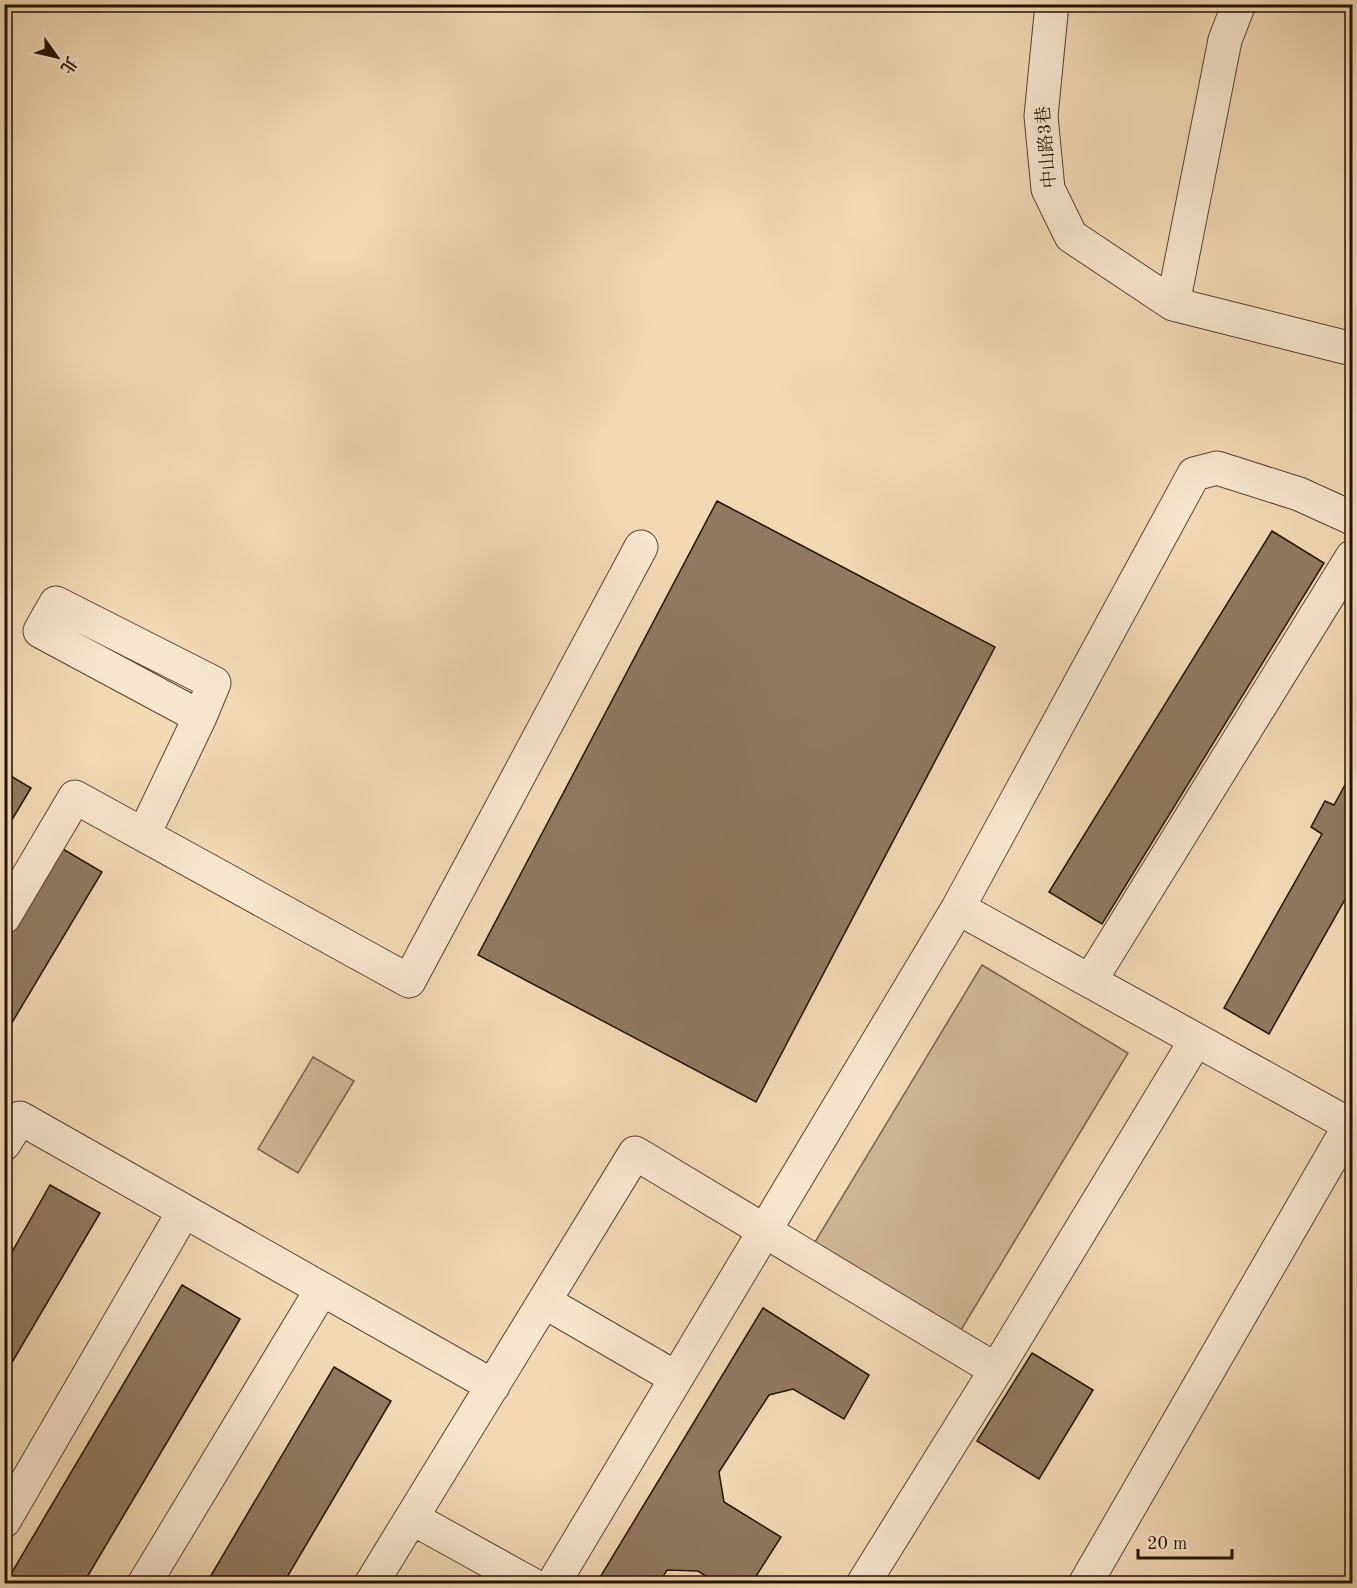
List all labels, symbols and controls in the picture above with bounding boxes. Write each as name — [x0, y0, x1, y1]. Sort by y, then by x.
north arrow — [27, 27, 87, 87]
text: 北 — [57, 53, 81, 77]
street label: 中山路3巷 — [1032, 105, 1060, 189]
scale bar — [1138, 1522, 1232, 1560]
text: 20 m — [1147, 1535, 1187, 1553]

